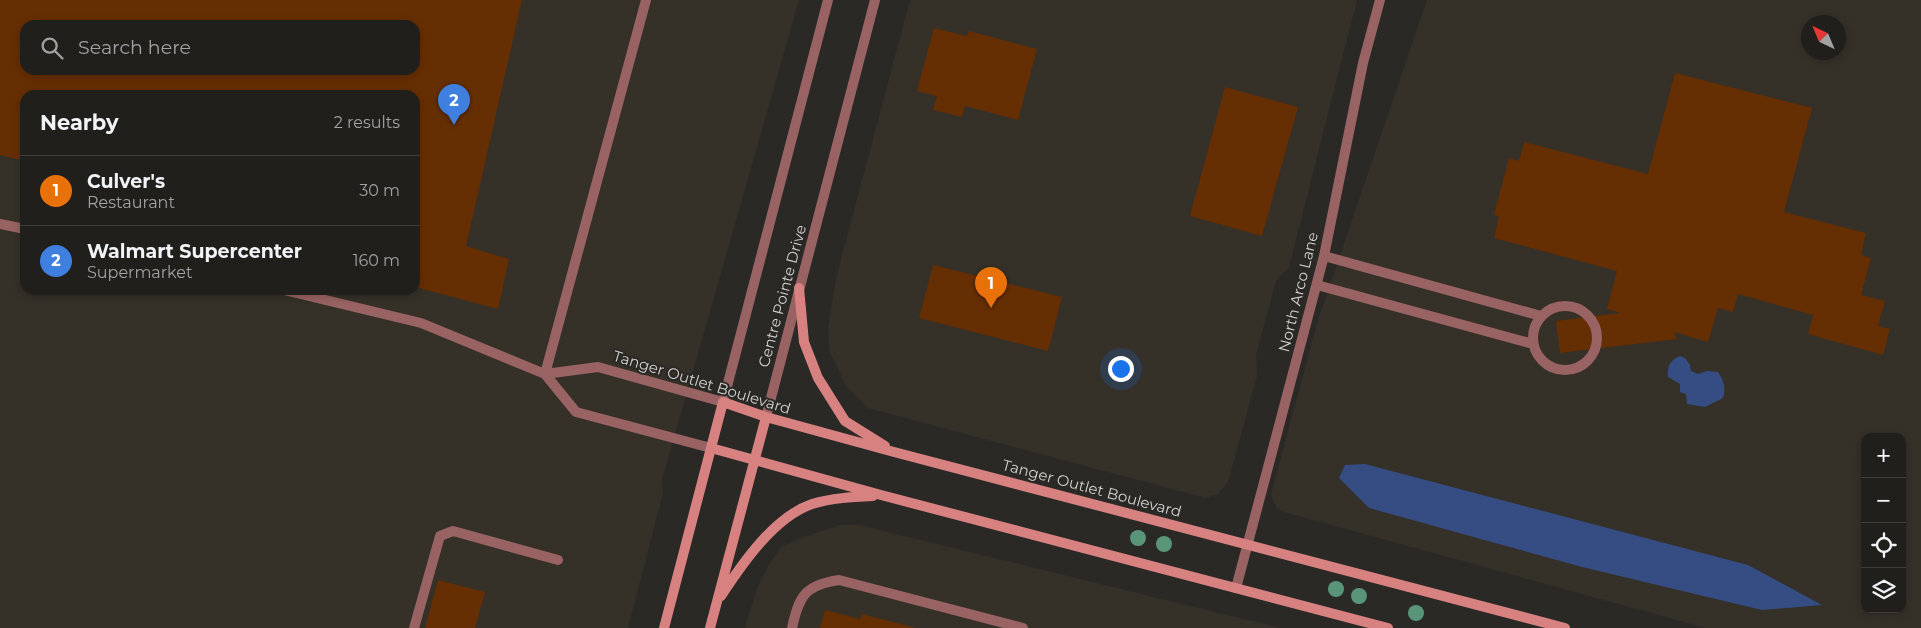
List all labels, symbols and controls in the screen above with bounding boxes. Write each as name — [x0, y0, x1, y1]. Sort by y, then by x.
north arrow — [1801, 15, 1846, 60]
search box — [20, 20, 420, 75]
icon: search — [38, 34, 66, 62]
text: Search here — [78, 36, 191, 59]
pin: 2 — [438, 84, 470, 125]
text: Nearby — [40, 110, 119, 135]
text: 2 results — [334, 113, 400, 132]
text: Culver's — [87, 170, 165, 193]
text: 1 — [53, 181, 59, 200]
text: 30 m — [359, 181, 400, 200]
text: Restaurant — [87, 193, 175, 212]
street label: Centre Pointe Drive — [754, 223, 810, 369]
street label: North Arco Lane — [1274, 230, 1322, 354]
text: Walmart Supercenter — [87, 240, 302, 263]
text: 2 — [51, 251, 61, 270]
text: 160 m — [353, 251, 400, 270]
text: Supermarket — [87, 263, 193, 282]
pin: 1 — [975, 267, 1007, 308]
street label: Tanger Outlet Boulevard — [611, 346, 793, 418]
your location — [1108, 356, 1134, 382]
map controls — [1861, 433, 1906, 613]
button: + — [1861, 433, 1906, 478]
street label: Tanger Outlet Boulevard — [1000, 455, 1184, 521]
button: − — [1861, 478, 1906, 523]
button: locate — [1861, 523, 1906, 568]
button: layers — [1861, 568, 1906, 613]

